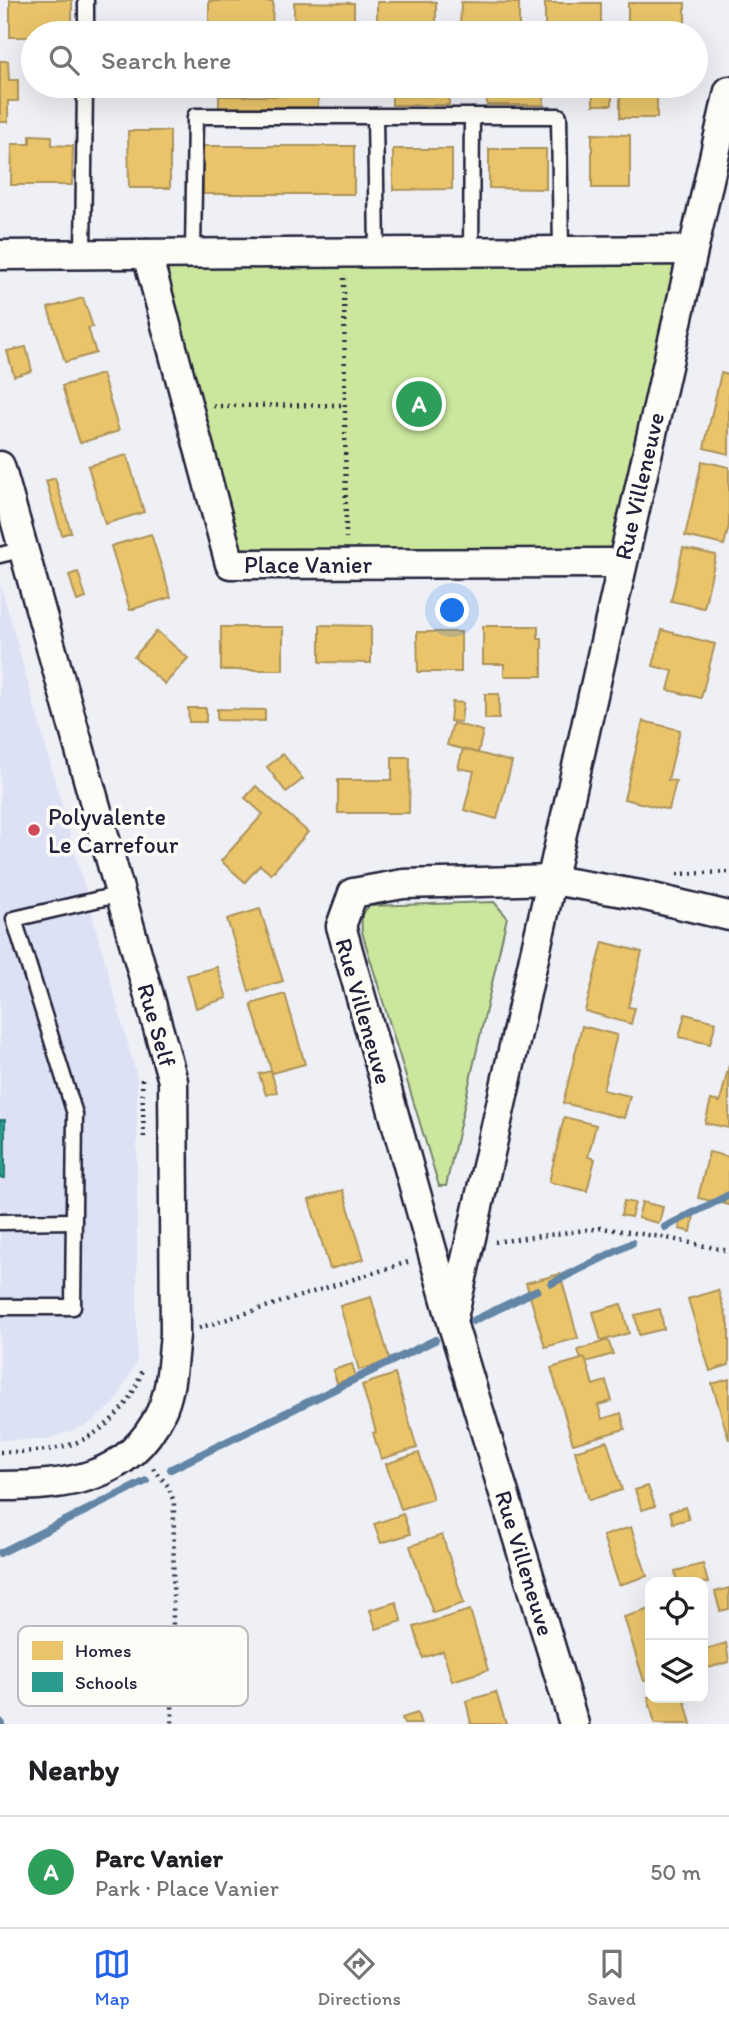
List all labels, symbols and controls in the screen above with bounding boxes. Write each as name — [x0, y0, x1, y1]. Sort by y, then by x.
search box — [21, 21, 708, 98]
icon: search — [45, 41, 83, 79]
text: Search here — [101, 44, 231, 76]
pin: A — [396, 378, 442, 430]
street label: Rue Villeneuve — [608, 409, 670, 563]
street label: Place Vanier — [244, 550, 372, 579]
your location — [435, 593, 469, 627]
place label: Polyvalente Le Carrefour — [48, 802, 179, 859]
marker: Polyvalente Le Carrefour — [26, 822, 42, 838]
street label: Rue Villeneuve — [329, 935, 399, 1087]
street label: Rue Self — [131, 980, 183, 1070]
street label: Rue Villeneuve — [489, 1487, 561, 1639]
map controls — [645, 1577, 708, 1703]
button: locate — [645, 1577, 708, 1640]
legend — [18, 1626, 248, 1706]
text: Homes — [75, 1639, 131, 1662]
button: layers — [645, 1640, 708, 1703]
text: Schools — [75, 1671, 138, 1694]
text: Nearby — [28, 1751, 119, 1788]
text: Parc Vanier — [95, 1842, 223, 1874]
text: A — [44, 1858, 58, 1886]
text: 50 m — [650, 1858, 701, 1886]
text: Park · Place Vanier — [95, 1874, 279, 1902]
tab: Map — [93, 1945, 131, 2010]
tab: Directions — [317, 1945, 401, 2010]
tab: Saved — [587, 1945, 636, 2010]

